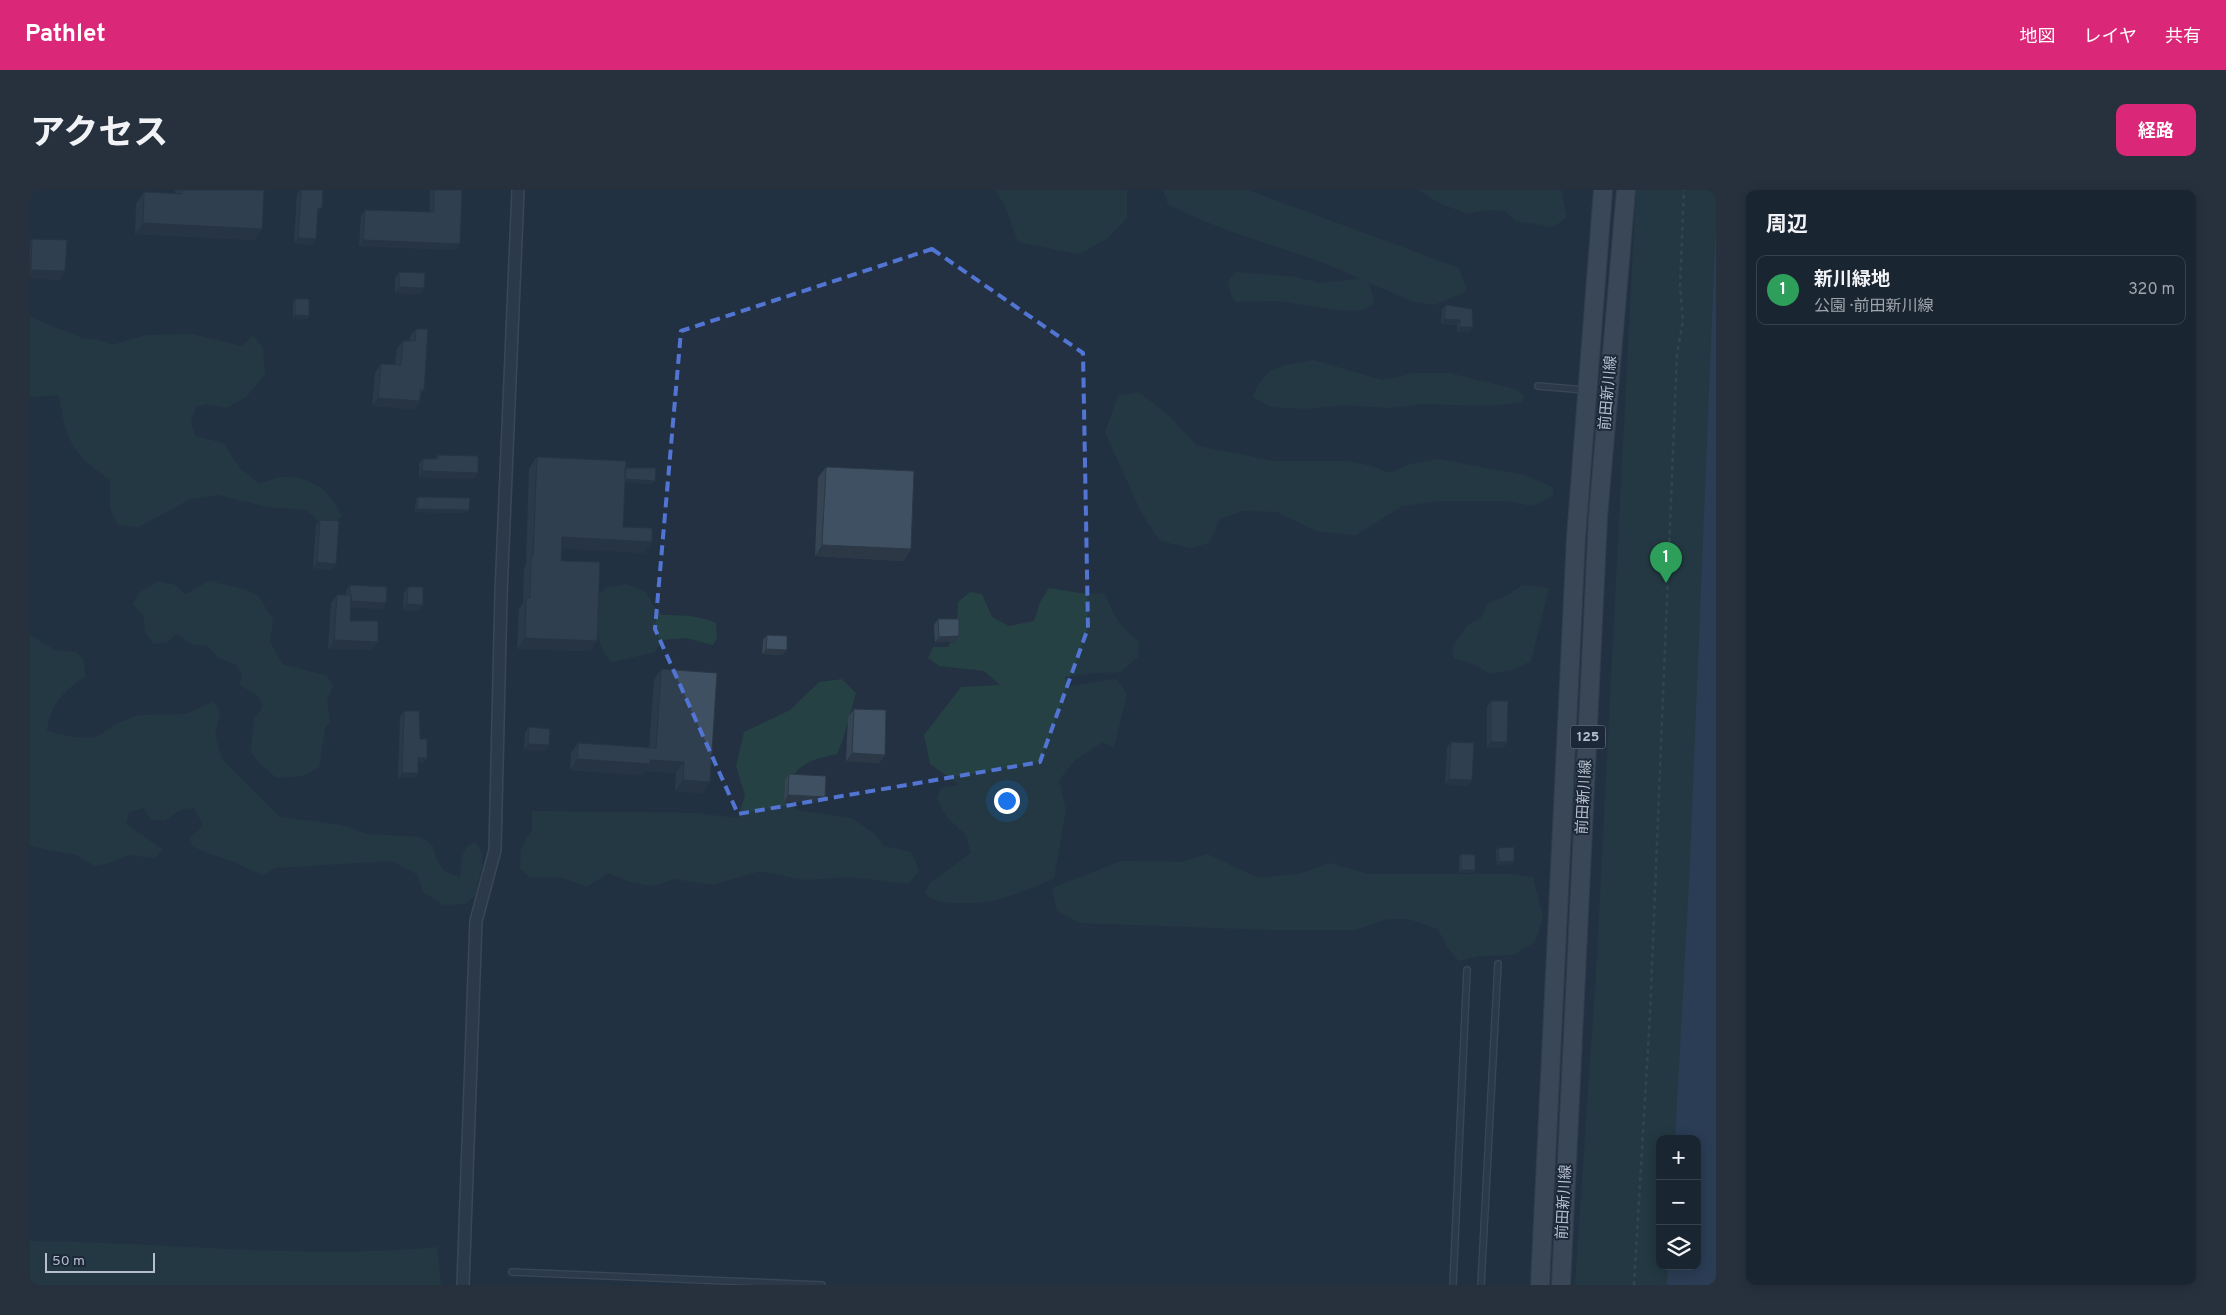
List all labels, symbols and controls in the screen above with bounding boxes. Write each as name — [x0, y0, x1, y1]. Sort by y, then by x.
text: Pathlet — [25, 20, 106, 50]
text: 地図 — [2020, 26, 2056, 49]
text: レイヤ — [2084, 26, 2137, 49]
text: 共有 — [2165, 26, 2201, 49]
button: 経路 — [2116, 104, 2196, 156]
text: アクセス — [30, 113, 168, 157]
text: 周辺 — [1766, 212, 1808, 239]
text: 新川緑地 — [1814, 268, 1890, 292]
text: 1 — [1780, 280, 1786, 300]
text: 320 m — [2128, 280, 2175, 300]
text: 公園 · 前田新川線 — [1814, 297, 1934, 317]
street label: 前田新川線 — [1596, 355, 1622, 431]
pin: 1 — [1650, 542, 1682, 583]
road number: 125 — [1570, 726, 1606, 748]
street label: 前田新川線 — [1574, 759, 1596, 835]
your location — [994, 788, 1020, 814]
map controls — [1656, 1135, 1701, 1270]
button: + — [1656, 1135, 1701, 1180]
street label: 前田新川線 — [1554, 1164, 1576, 1240]
button: − — [1656, 1180, 1701, 1225]
button: layers — [1656, 1225, 1701, 1270]
scale bar — [45, 1250, 155, 1273]
text: 50 m — [52, 1253, 85, 1270]

